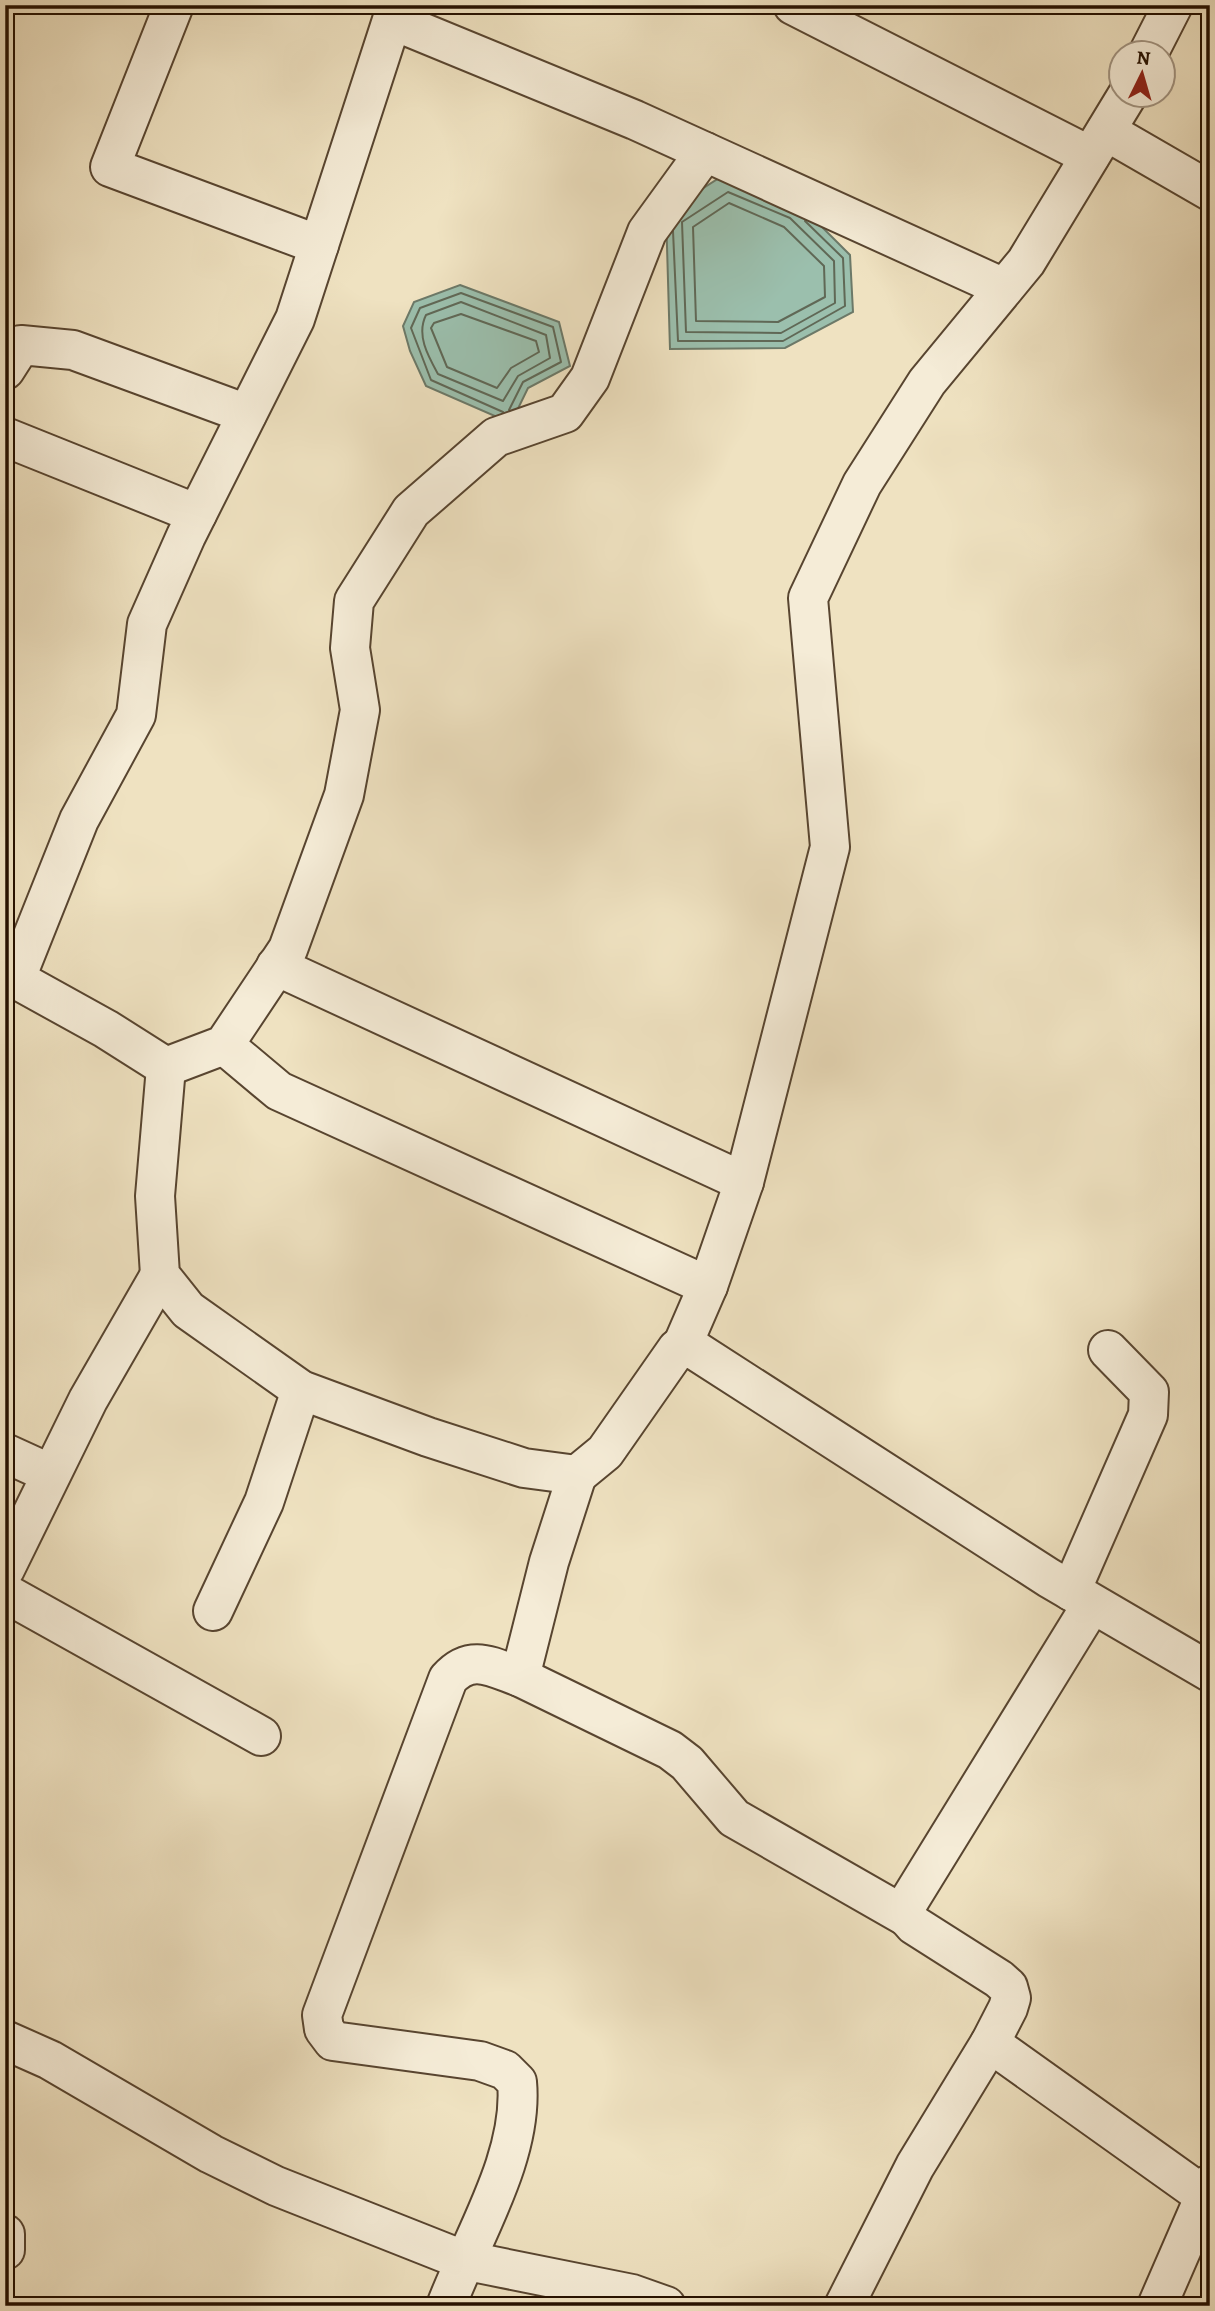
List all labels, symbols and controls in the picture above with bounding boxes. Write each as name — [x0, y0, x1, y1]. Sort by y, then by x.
north arrow — [1106, 38, 1176, 108]
text: N — [1135, 45, 1152, 72]

